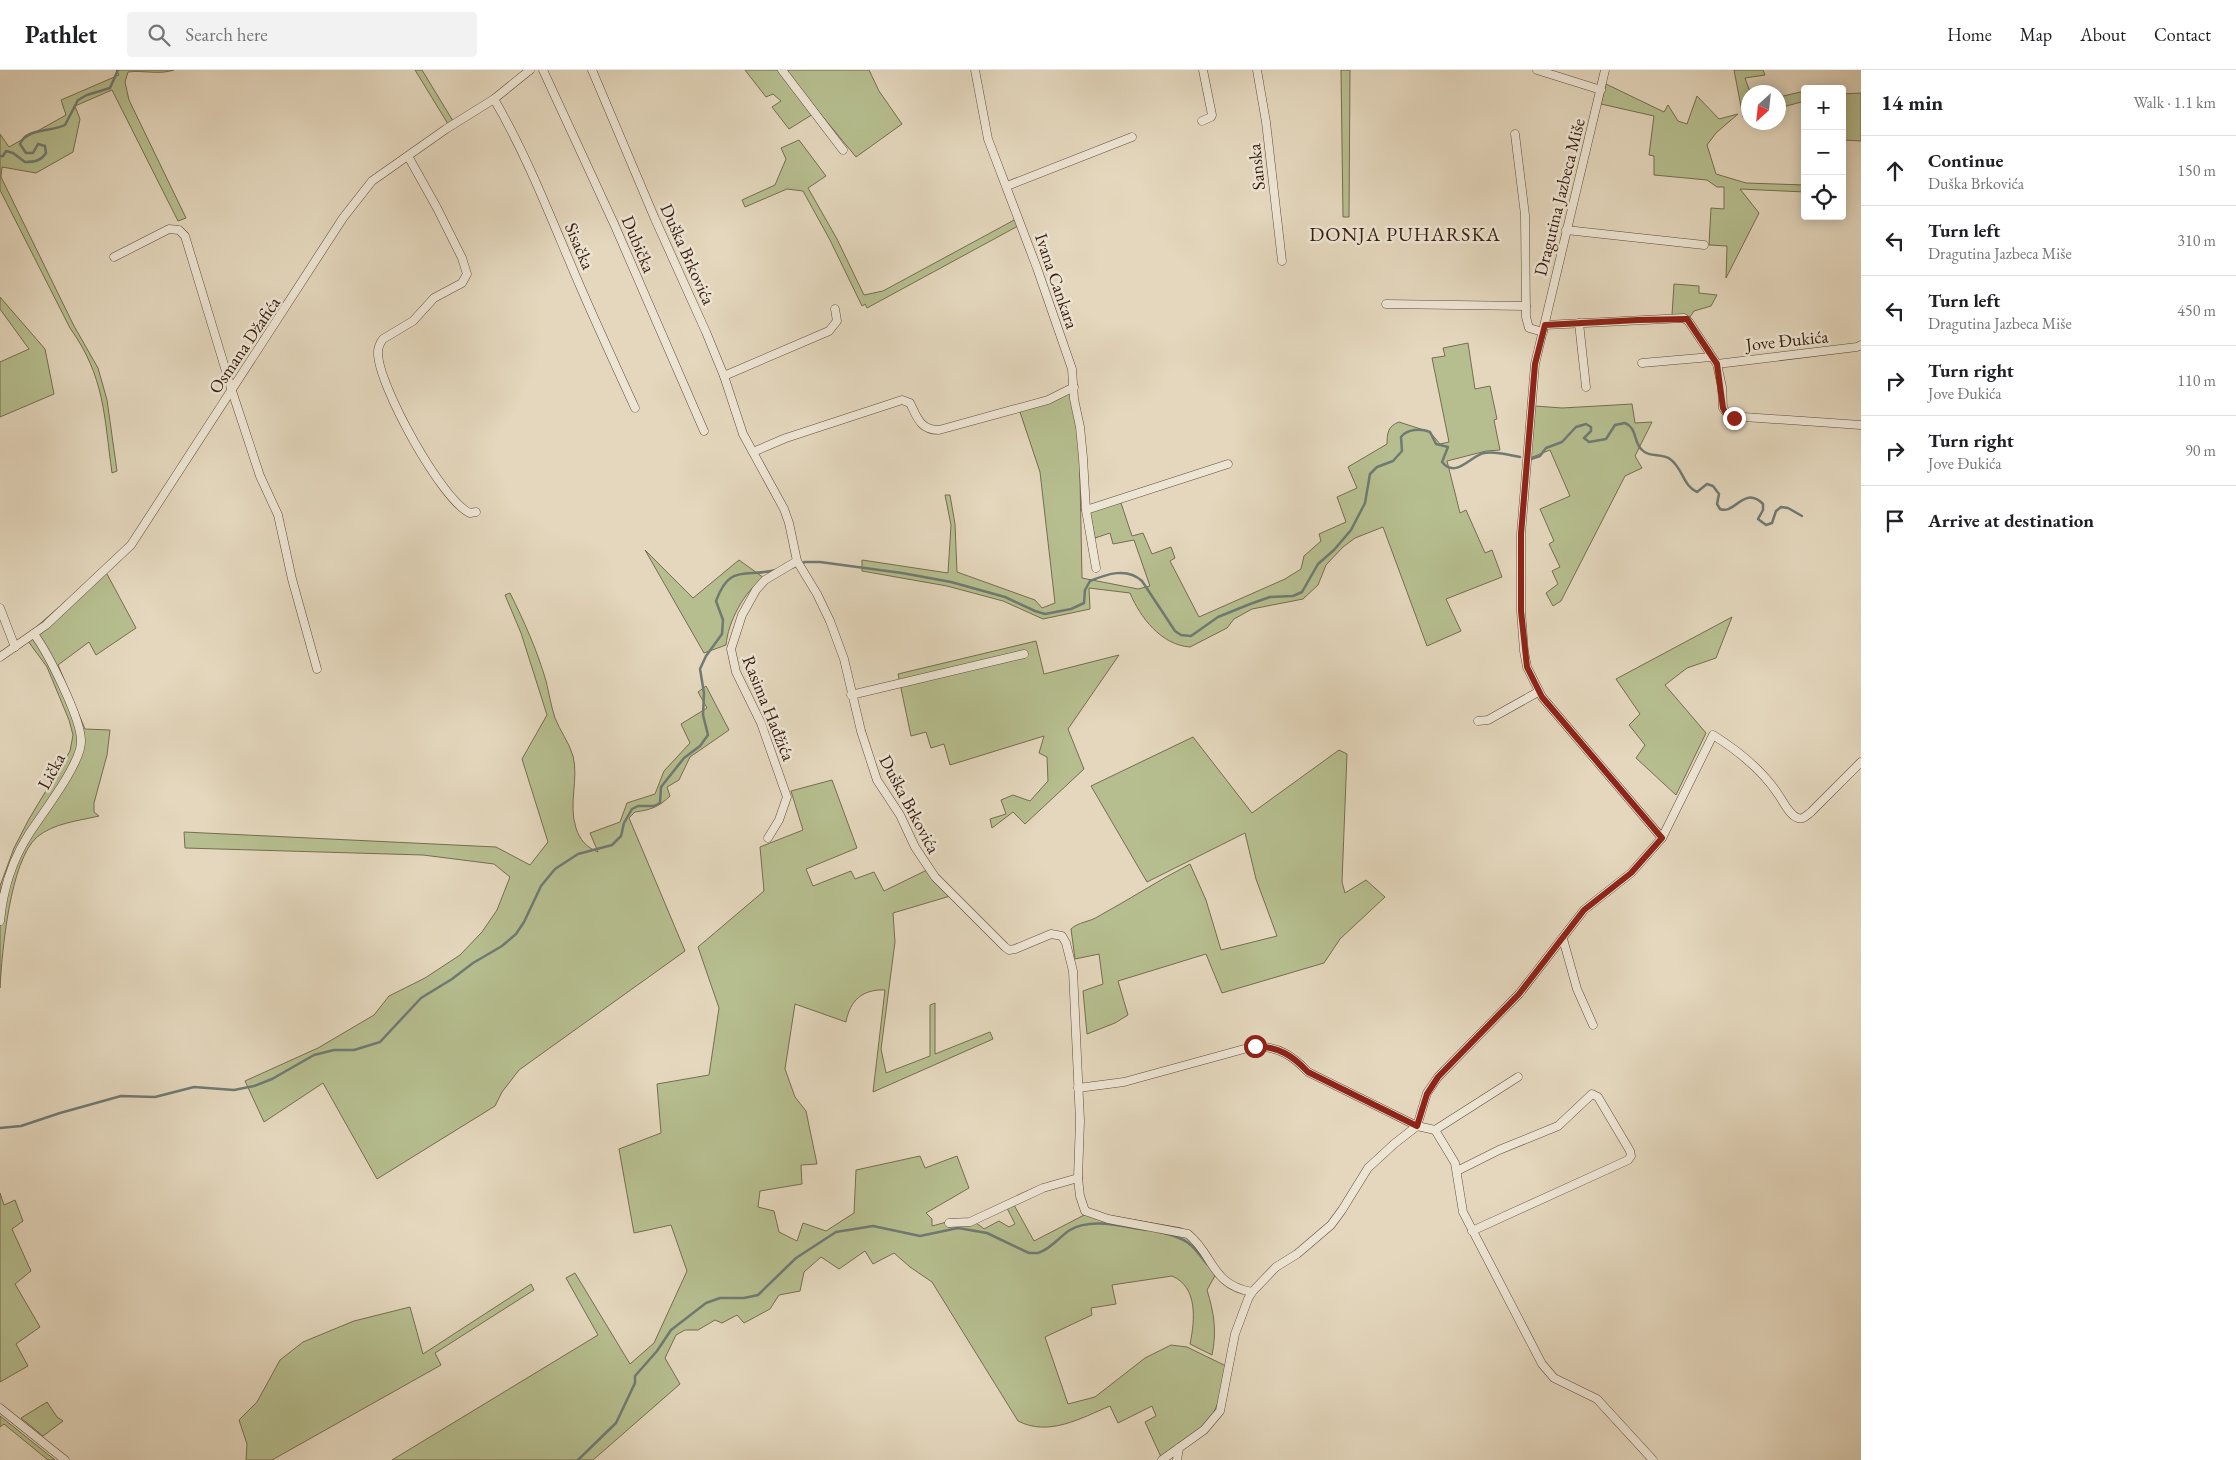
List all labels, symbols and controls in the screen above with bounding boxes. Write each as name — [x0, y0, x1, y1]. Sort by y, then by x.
search box — [127, 12, 477, 57]
text: Pathlet — [25, 19, 97, 50]
icon: search — [145, 21, 173, 49]
text: Search here — [185, 22, 268, 47]
text: Home — [1947, 23, 1992, 46]
text: Map — [2020, 23, 2052, 46]
text: About — [2080, 23, 2126, 46]
text: Contact — [2154, 23, 2211, 46]
north arrow — [1741, 85, 1786, 130]
map controls — [1801, 85, 1846, 220]
button: + — [1801, 85, 1846, 130]
text: 14 min — [1881, 89, 1943, 116]
text: Walk · 1.1 km — [2133, 92, 2216, 113]
street label: Dragutina Jazbeca Miše — [1528, 116, 1590, 278]
button: − — [1801, 130, 1846, 175]
street label: Sanska — [1242, 142, 1270, 191]
text: Continue — [1928, 148, 2003, 173]
icon: ahead — [1881, 157, 1909, 185]
text: 150 m — [2177, 160, 2216, 181]
text: Duška Brkovića — [1928, 173, 2024, 194]
button: locate — [1801, 175, 1846, 220]
street label: Duška Brkovića — [655, 200, 721, 309]
street label: Dubička — [617, 212, 662, 277]
text: Turn left — [1928, 218, 2000, 243]
street label: Sisačka — [560, 219, 600, 274]
district label: DONJA PUHARSKA — [1309, 221, 1501, 247]
icon: left — [1881, 227, 1909, 255]
street label: Ivana Cankara — [1030, 230, 1084, 333]
text: 310 m — [2177, 230, 2216, 251]
text: Dragutina Jazbeca Miše — [1928, 243, 2072, 264]
text: Turn left — [1928, 288, 2000, 313]
street label: Osmana Džafića — [203, 291, 285, 398]
icon: left — [1881, 297, 1909, 325]
text: 450 m — [2177, 300, 2216, 321]
text: Dragutina Jazbeca Miše — [1928, 313, 2072, 334]
street label: Jove Đukića — [1743, 324, 1830, 356]
text: Turn right — [1928, 358, 2014, 383]
icon: right — [1881, 367, 1909, 395]
text: 110 m — [2177, 370, 2216, 391]
text: Jove Đukića — [1928, 383, 2002, 404]
route end — [1723, 407, 1746, 430]
text: Turn right — [1928, 428, 2014, 453]
icon: right — [1881, 437, 1909, 465]
text: 90 m — [2185, 440, 2216, 461]
text: Jove Đukića — [1928, 453, 2002, 474]
icon: arrive — [1881, 507, 1909, 535]
text: Arrive at destination — [1928, 508, 2094, 533]
street label: Rasima Hađžića — [737, 652, 801, 765]
street label: Lička — [32, 748, 70, 793]
street label: Duška Brkovića — [874, 751, 946, 858]
route start — [1244, 1035, 1267, 1058]

